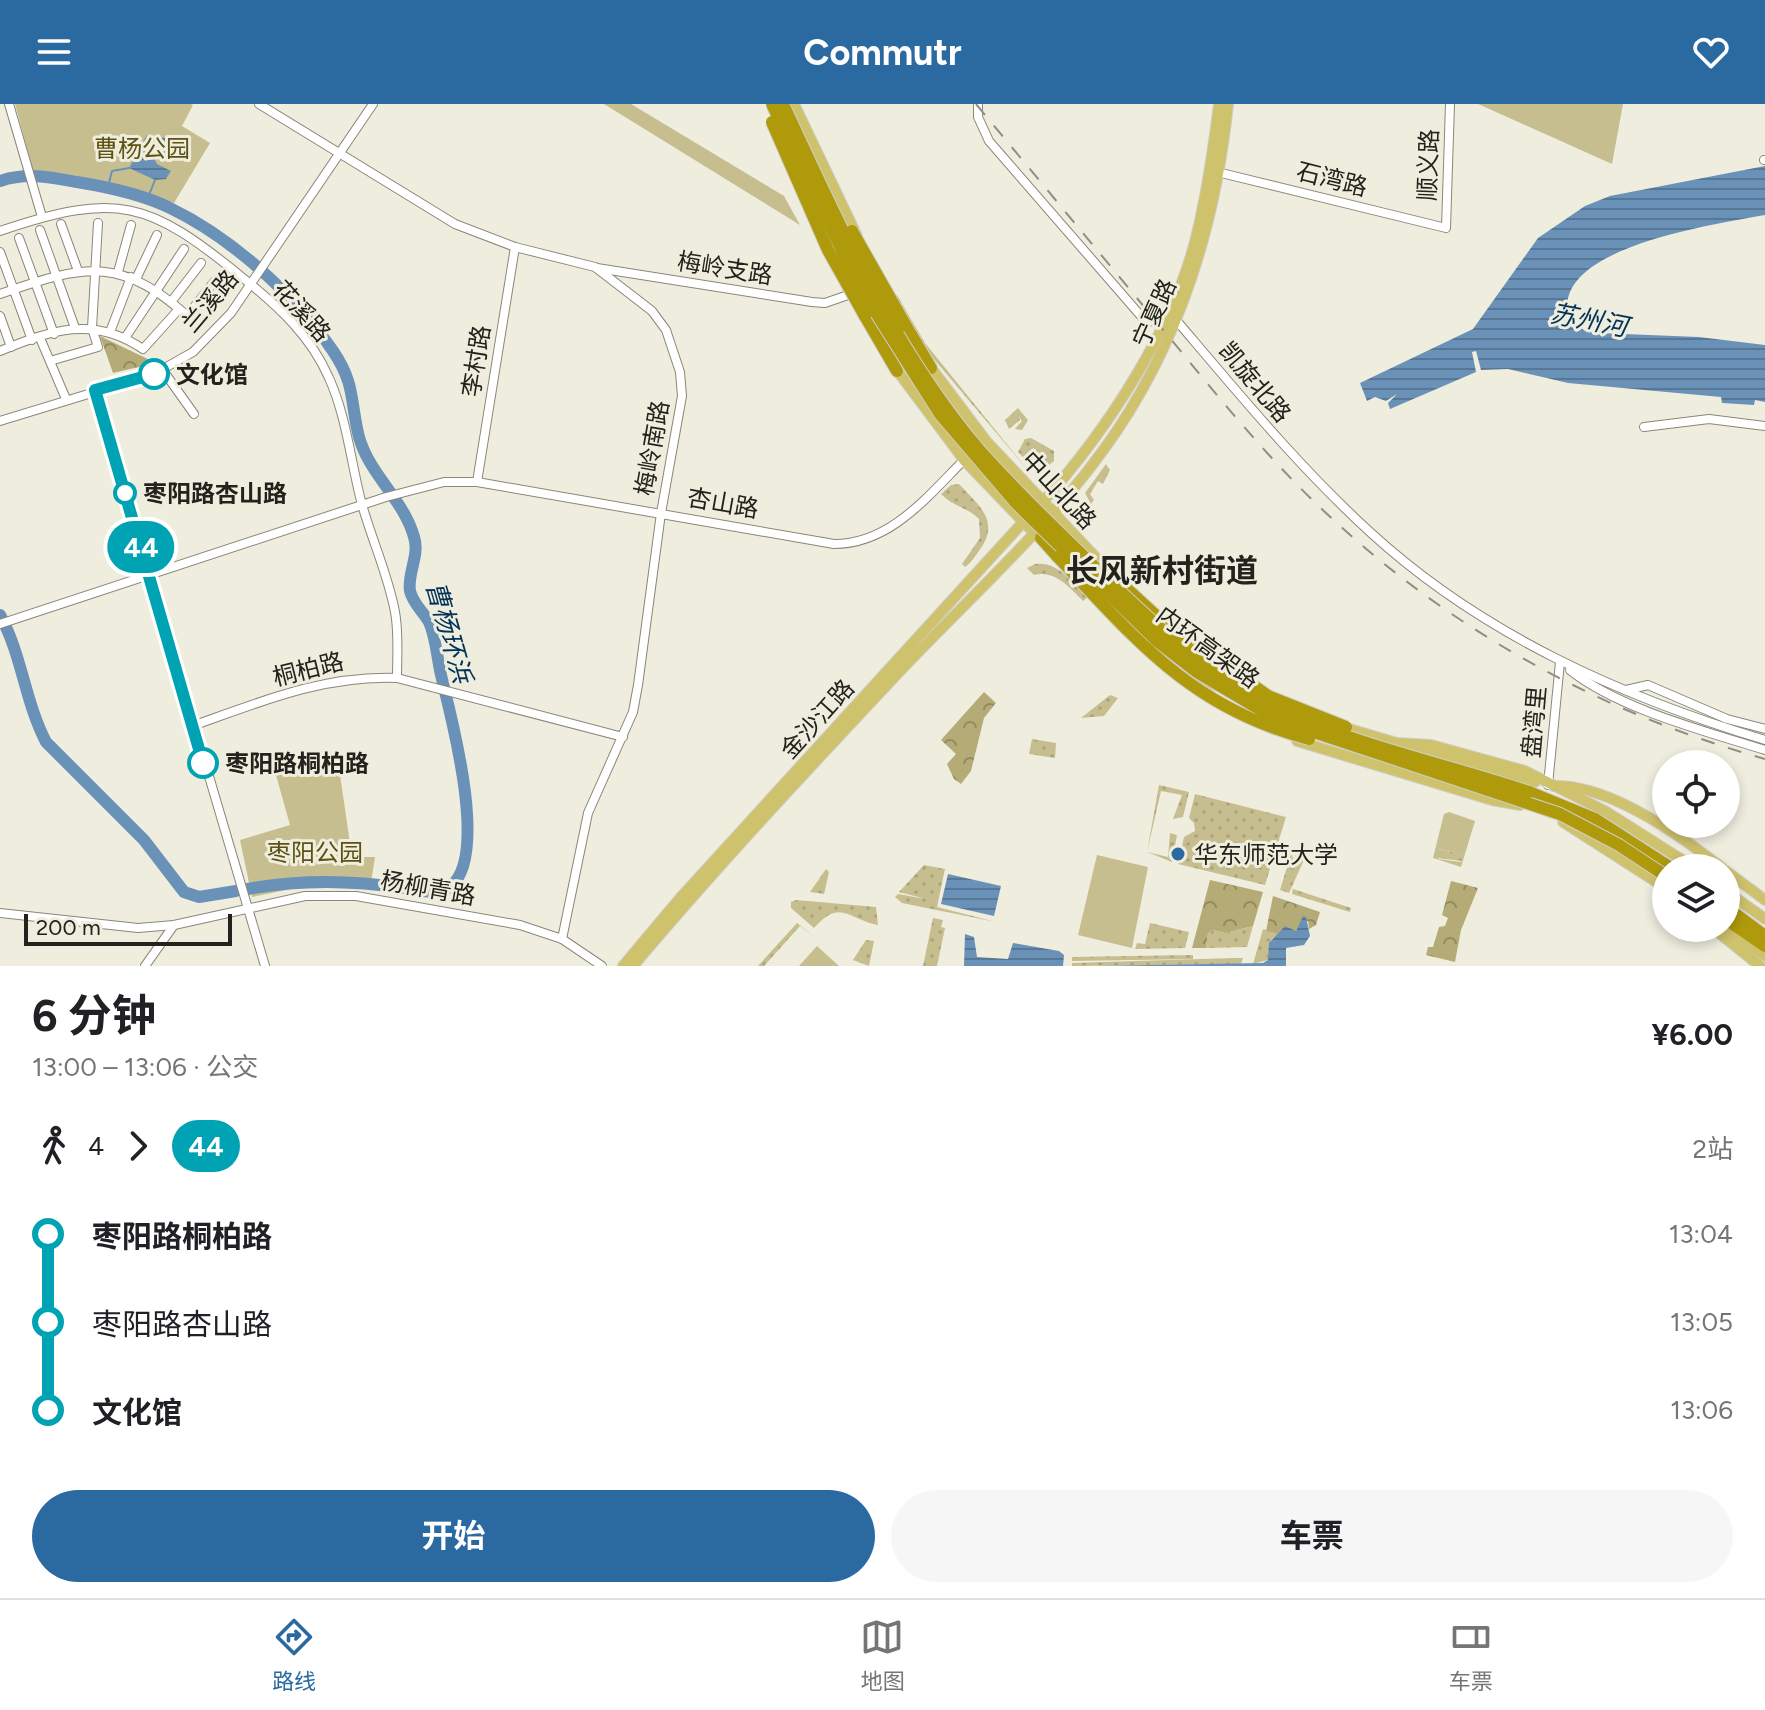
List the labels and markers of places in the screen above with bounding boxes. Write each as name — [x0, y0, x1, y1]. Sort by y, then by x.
marker: 文化馆 — [139, 359, 169, 389]
place label: 文化馆 — [176, 360, 248, 389]
place label: 枣阳路杏山路 — [143, 479, 287, 508]
marker: 枣阳路杏山路 — [114, 482, 136, 504]
marker: 枣阳路桐柏路 — [188, 748, 218, 778]
place label: 枣阳路桐柏路 — [225, 749, 369, 778]
place label: 华东师范大学 — [1194, 840, 1338, 869]
marker: 华东师范大学 — [1169, 845, 1187, 863]

